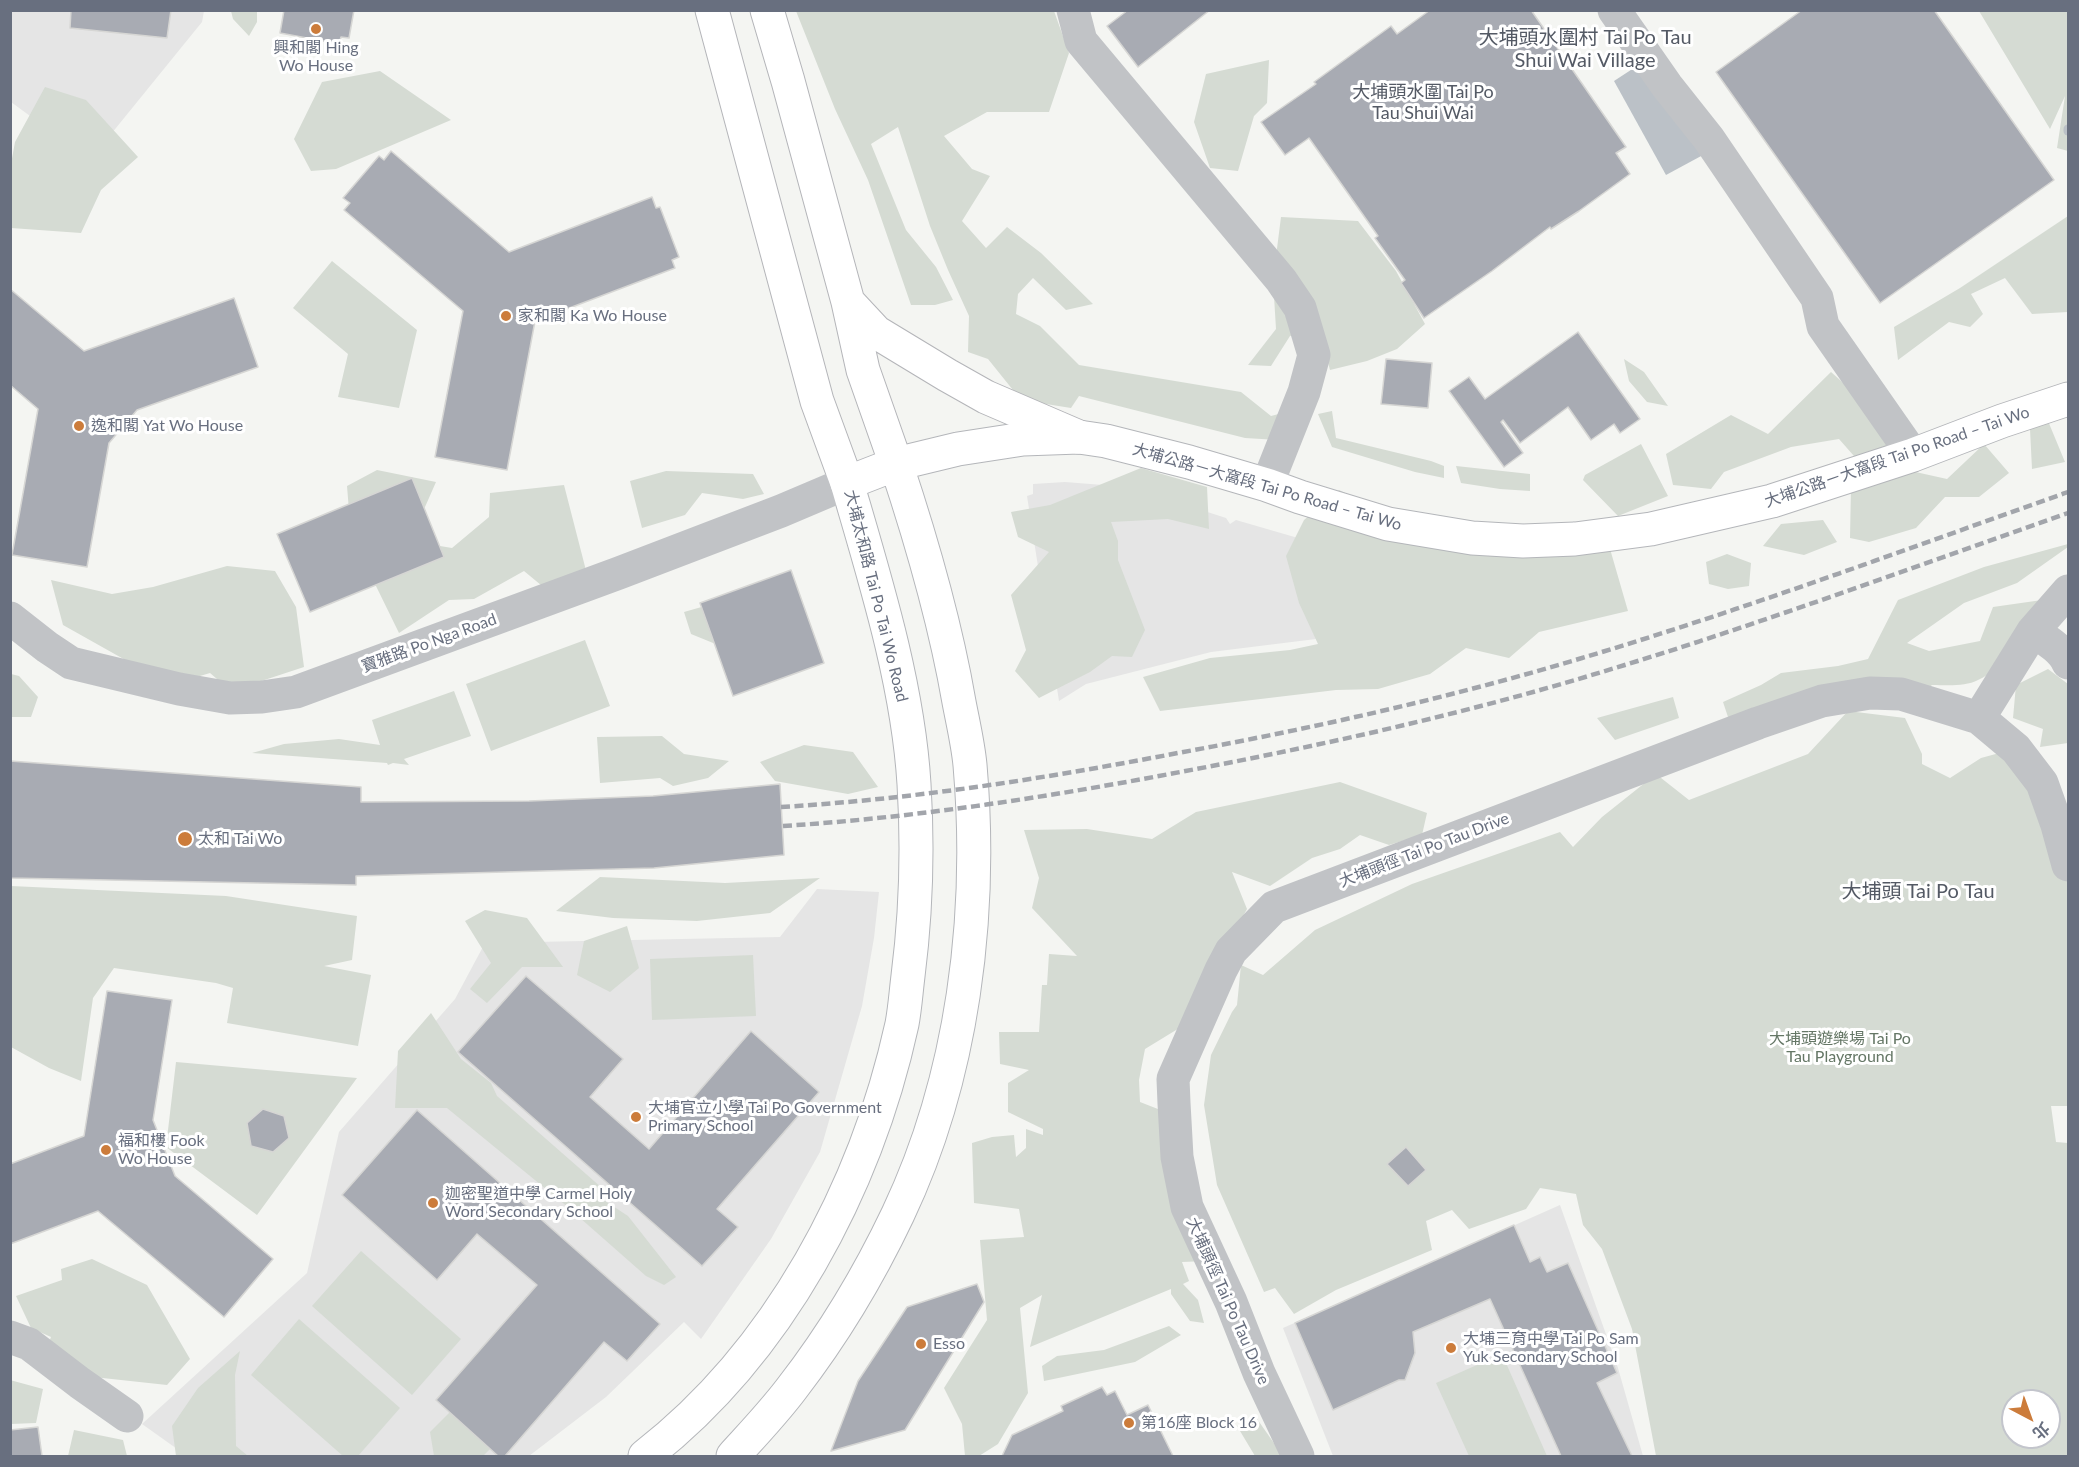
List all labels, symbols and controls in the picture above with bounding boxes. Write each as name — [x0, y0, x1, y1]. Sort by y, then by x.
marker: 興和閣 Hing Wo House — [309, 22, 323, 36]
district label: 大埔頭水圍村 Tai Po Tau Shui Wai Village — [1478, 26, 1692, 73]
place label: 興和閣 Hing Wo House — [273, 38, 359, 76]
district label: 大埔頭水圍 Tai Po Tau Shui Wai — [1352, 81, 1494, 124]
place label: 家和閣 Ka Wo House — [518, 306, 667, 326]
marker: 家和閣 Ka Wo House — [499, 309, 513, 323]
street label: 大埔公路－大窩段 Tai Po Road – Tai Wo — [1762, 402, 2032, 512]
place label: 逸和閣 Yat Wo House — [91, 416, 243, 436]
marker: 逸和閣 Yat Wo House — [72, 419, 86, 433]
street label: 大埔公路－大窩段 Tai Po Road – Tai Wo — [1130, 439, 1404, 535]
street label: 大埔太和路 Tai Po Tai Wo Road — [840, 488, 912, 704]
street label: 寶雅路 Po Nga Road — [359, 610, 499, 676]
street label: 大埔頭徑 Tai Po Tau Drive — [1336, 809, 1512, 891]
place label: 太和 Tai Wo — [198, 829, 282, 849]
marker: 太和 Tai Wo — [176, 830, 194, 848]
district label: 大埔頭 Tai Po Tau — [1841, 880, 1995, 904]
park label: 大埔頭遊樂場 Tai Po Tau Playground — [1769, 1029, 1911, 1067]
place label: 大埔官立小學 Tai Po Government Primary School — [648, 1098, 882, 1136]
marker: 大埔官立小學 Tai Po Government Primary School — [629, 1110, 643, 1124]
place label: 福和樓 Fook Wo House — [118, 1131, 205, 1169]
marker: 福和樓 Fook Wo House — [99, 1143, 113, 1157]
place label: 迦密聖道中學 Carmel Holy Word Secondary School — [445, 1184, 632, 1222]
marker: 迦密聖道中學 Carmel Holy Word Secondary School — [426, 1196, 440, 1210]
street label: 大埔頭徑 Tai Po Tau Drive — [1182, 1215, 1274, 1387]
place label: 大埔三育中學 Tai Po Sam Yuk Secondary School — [1463, 1329, 1639, 1367]
place label: Esso — [933, 1334, 965, 1354]
marker: Esso — [914, 1337, 928, 1351]
marker: 大埔三育中學 Tai Po Sam Yuk Secondary School — [1444, 1341, 1458, 1355]
north arrow — [2001, 1389, 2061, 1449]
place label: 第16座 Block 16 — [1141, 1413, 1257, 1433]
marker: 第16座 Block 16 — [1122, 1416, 1136, 1430]
text: 北 — [2030, 1419, 2054, 1444]

